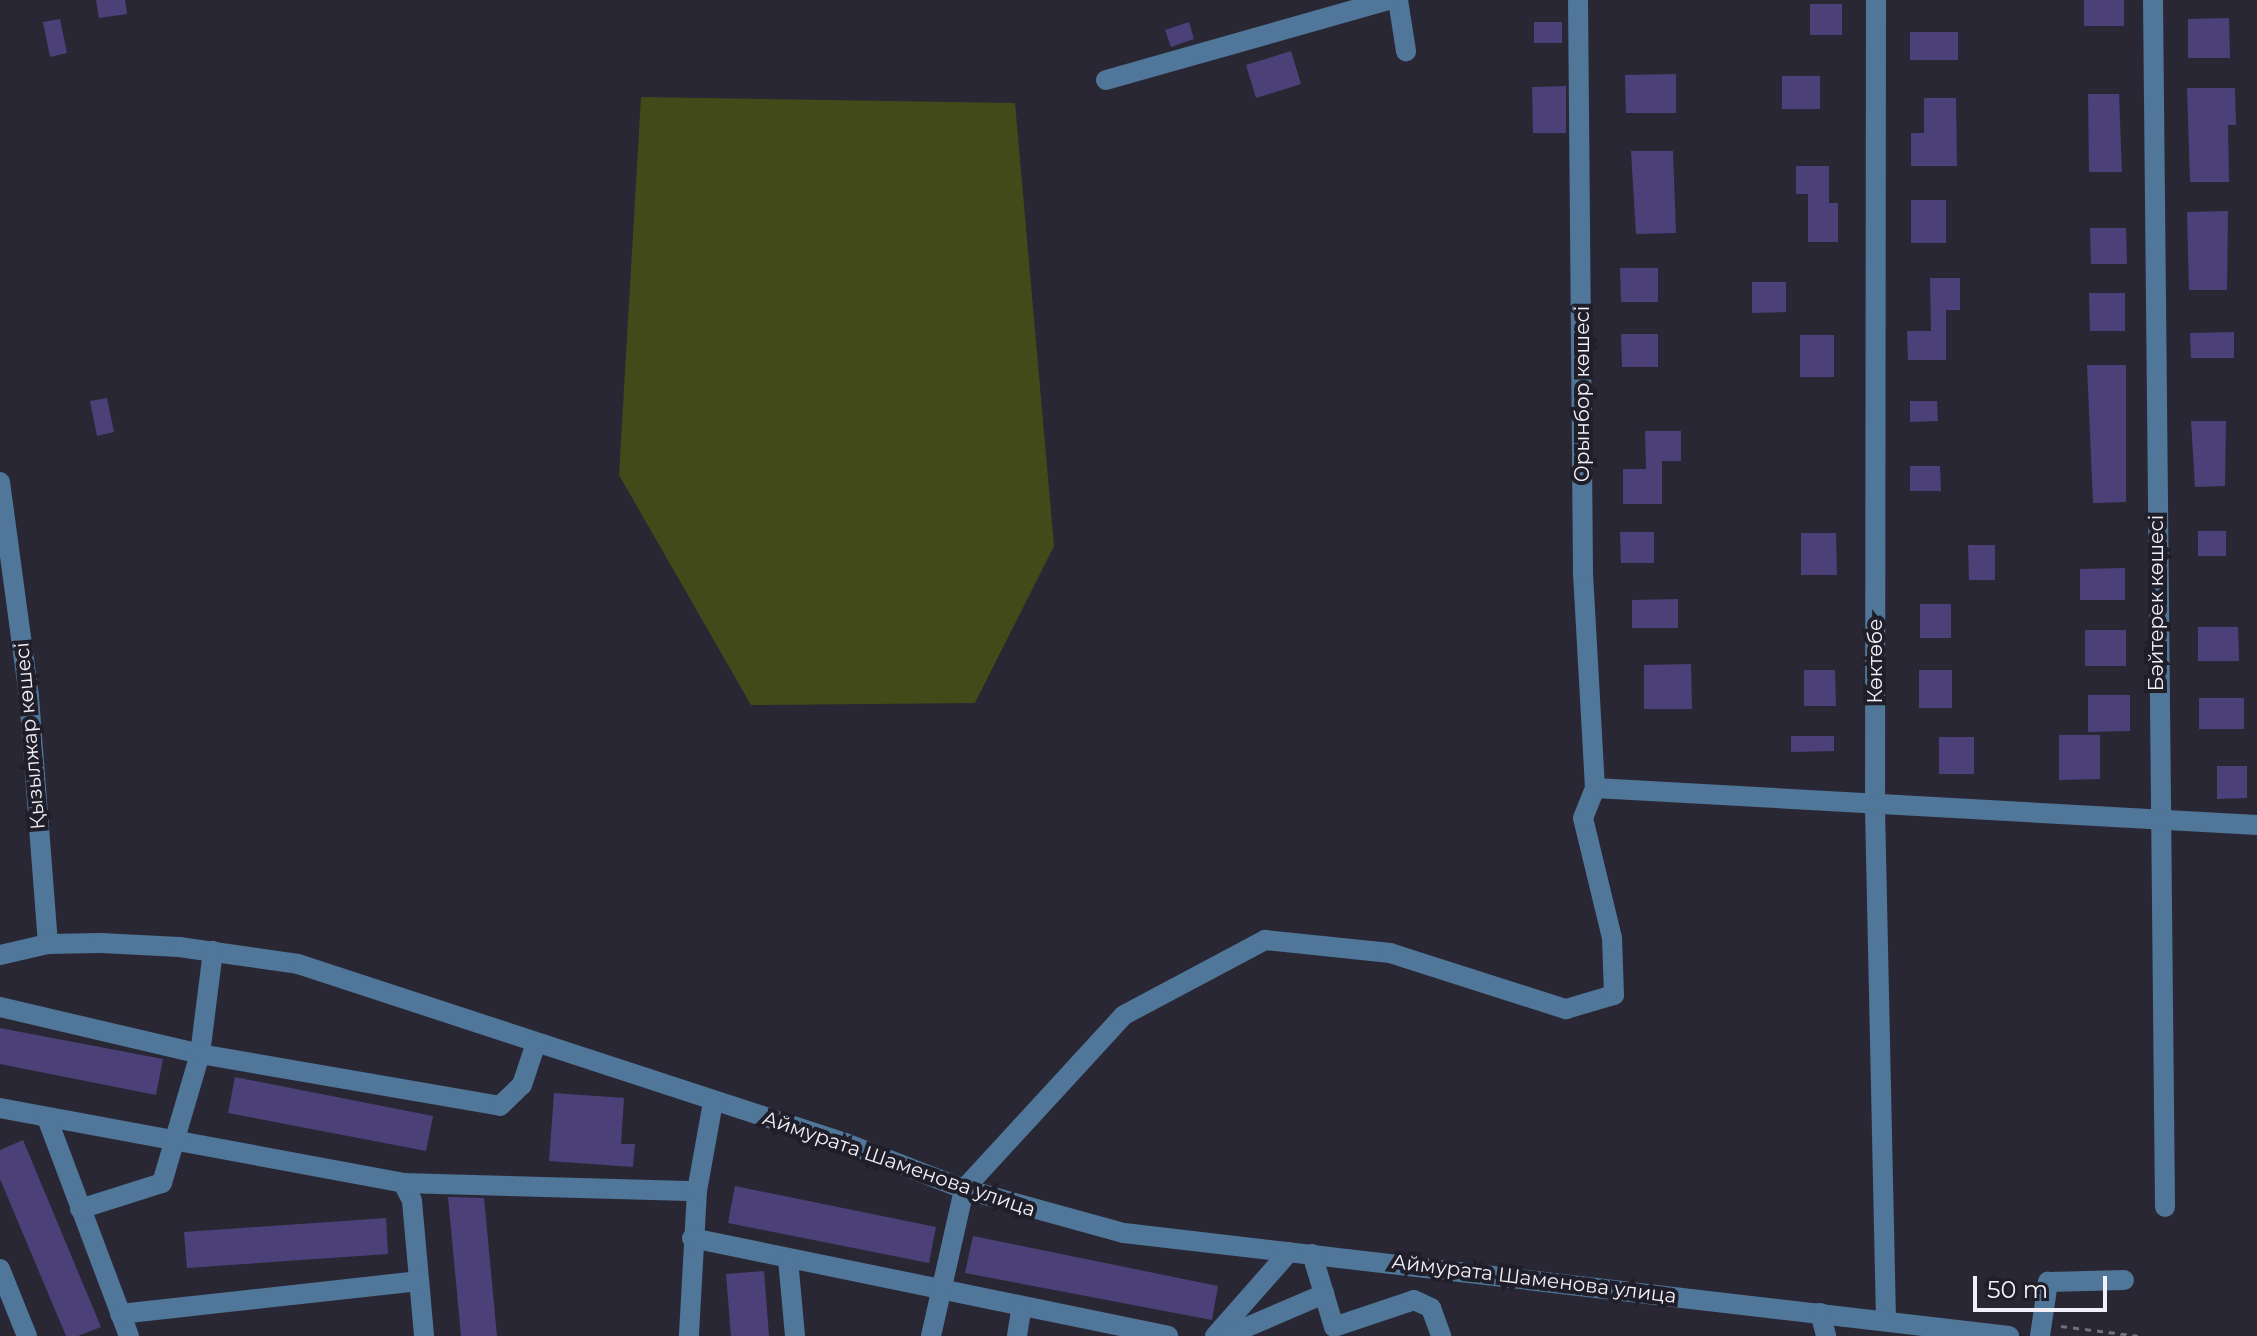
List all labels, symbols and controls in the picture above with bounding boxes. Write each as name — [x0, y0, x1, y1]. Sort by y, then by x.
street label: Орынбор көшесі — [1570, 306, 1594, 482]
street label: Бәйтерек көшесі — [2144, 515, 2168, 691]
street label: Көктөбе — [1863, 619, 1887, 703]
street label: Қызылжар көшесі — [10, 641, 50, 831]
street label: Аймурата Шаменова улица — [760, 1106, 1038, 1222]
street label: Аймурата Шаменова улица — [1390, 1250, 1678, 1308]
scale bar — [1977, 1260, 2111, 1310]
text: 50 m — [1987, 1275, 2048, 1304]

